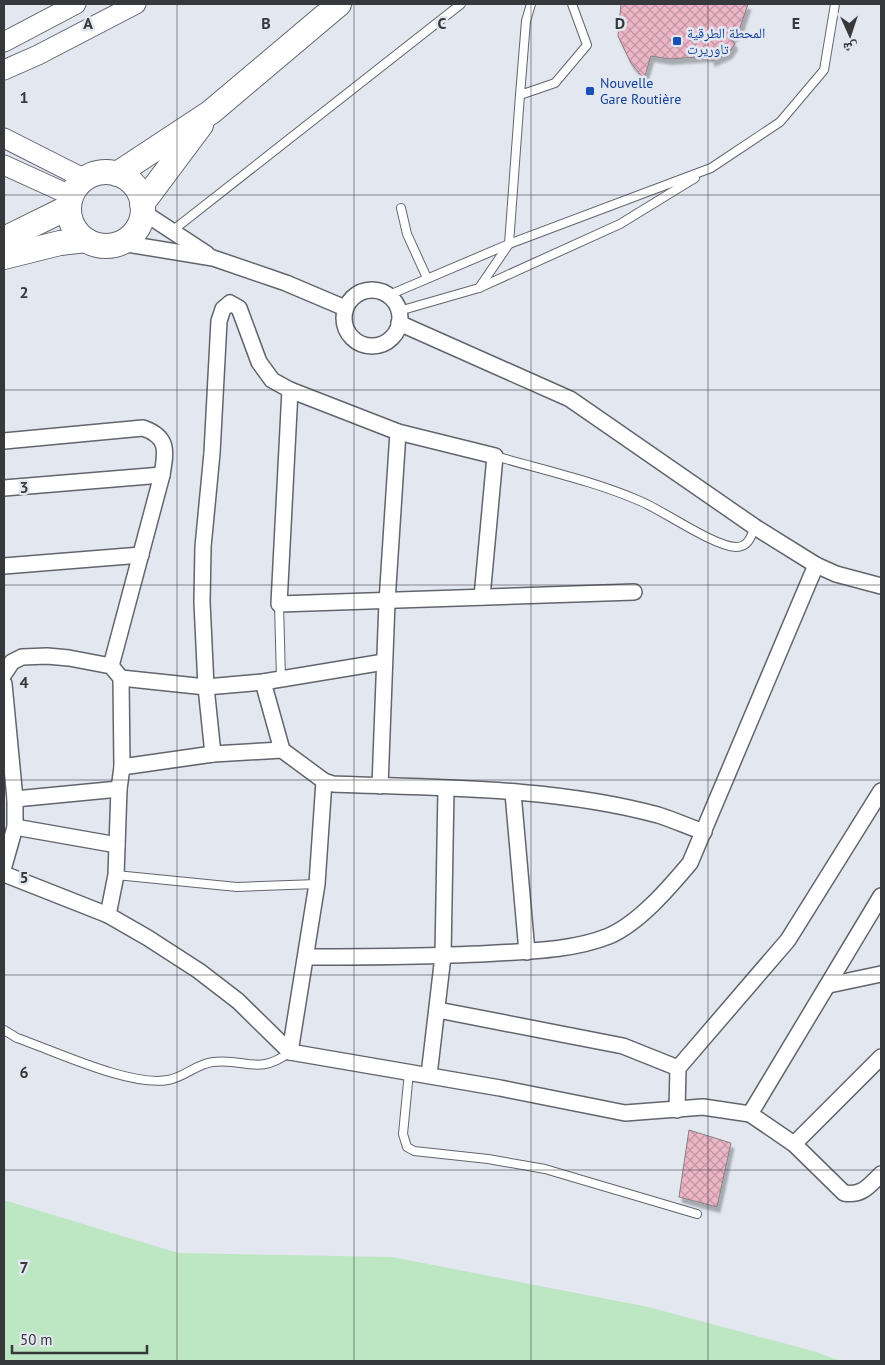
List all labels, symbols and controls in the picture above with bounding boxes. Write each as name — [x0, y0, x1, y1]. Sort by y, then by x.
north arrow — [825, 10, 875, 60]
text: A — [83, 13, 93, 33]
text: B — [261, 13, 271, 33]
text: C — [438, 13, 447, 33]
text: D — [615, 13, 625, 33]
text: E — [792, 13, 800, 33]
place label: المحطة الطرقية تاوريرت — [687, 24, 765, 58]
marker: المحطة الطرقية تاوريرت — [671, 35, 683, 47]
text: ش — [843, 39, 859, 57]
place label: Nouvelle Gare Routière — [600, 74, 681, 108]
marker: Nouvelle Gare Routière — [584, 85, 596, 97]
text: 1 — [19, 87, 29, 107]
text: 2 — [19, 282, 29, 302]
text: 3 — [19, 477, 29, 497]
text: 4 — [19, 672, 29, 692]
text: 5 — [19, 867, 29, 887]
text: 6 — [19, 1062, 29, 1082]
text: 7 — [19, 1257, 29, 1277]
scale bar — [12, 1322, 148, 1354]
text: 50 m — [20, 1330, 53, 1349]

